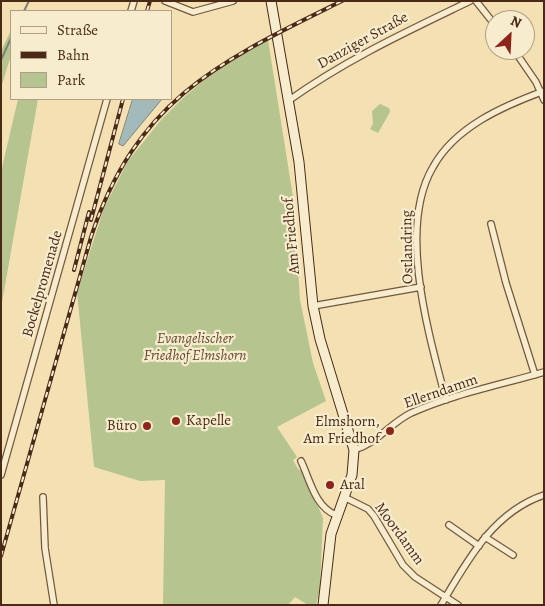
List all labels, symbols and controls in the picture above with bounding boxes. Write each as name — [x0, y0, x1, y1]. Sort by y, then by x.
street label: Danziger Straße — [315, 9, 411, 73]
legend — [10, 10, 172, 100]
north arrow — [485, 10, 535, 60]
text: N — [507, 11, 525, 33]
text: Straße — [57, 20, 98, 40]
text: Bahn — [57, 45, 89, 65]
text: Park — [57, 70, 85, 90]
street label: Am Friedhof — [280, 197, 304, 275]
street label: Ostlandring — [398, 210, 418, 284]
street label: Bockelpromenade — [19, 228, 67, 340]
park label: Evangelischer Friedhof Elmshorn — [144, 330, 246, 365]
street label: Ellerndamm — [402, 371, 480, 413]
place label: Kapelle — [186, 412, 231, 430]
place label: Elmshorn, Am Friedhof — [304, 413, 380, 448]
marker: Kapelle — [170, 415, 182, 427]
place label: Büro — [107, 417, 137, 435]
marker: Büro — [141, 420, 153, 432]
marker: Elmshorn, Am Friedhof — [384, 425, 396, 437]
place label: Aral — [340, 476, 365, 494]
marker: Aral — [324, 479, 336, 491]
street label: Moordamm — [370, 499, 428, 569]

